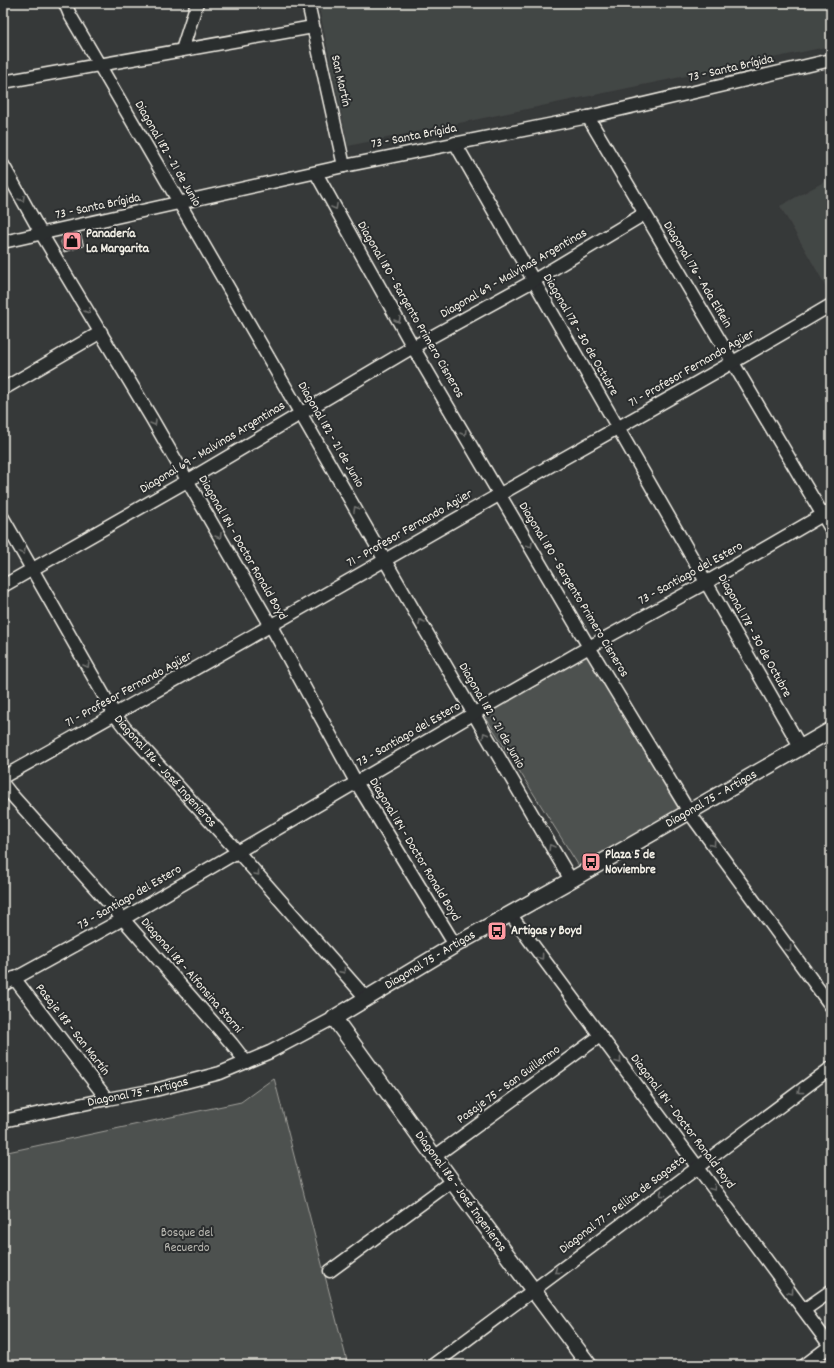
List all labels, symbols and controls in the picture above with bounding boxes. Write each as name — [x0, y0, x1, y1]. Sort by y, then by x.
street label: 73 - Santa Brígida — [687, 50, 776, 88]
street label: San Martín — [325, 53, 355, 109]
street label: Diagonal 182 - 21 de Junio — [129, 97, 205, 211]
street label: 73 - Santa Brígida — [370, 119, 459, 155]
street label: 73 - Santa Brígida — [54, 189, 143, 225]
one-way arrow — [17, 195, 25, 202]
one-way arrow — [331, 202, 338, 210]
street label: Diagonal 180 - Sargento Primero Cisneros — [351, 218, 469, 402]
street label: Diagonal 176 - Ada Elflein — [658, 218, 736, 332]
street label: Diagonal 69 - Malvinas Argentinas — [437, 224, 591, 324]
place label: Panadería La Margarita — [86, 225, 150, 259]
shop icon: Panadería La Margarita — [61, 230, 83, 252]
street label: Diagonal 178 - 30 de Octubre — [537, 270, 623, 400]
one-way arrow — [84, 307, 91, 314]
one-way arrow — [394, 316, 401, 323]
street label: 71 - Profesor Fernando Agüer — [626, 325, 759, 413]
street label: Diagonal 182 - 21 de Junio — [292, 378, 368, 492]
street label: Diagonal 69 - Malvinas Argentinas — [137, 397, 289, 499]
one-way arrow — [150, 419, 157, 426]
one-way arrow — [459, 429, 466, 436]
street label: Diagonal 184 - Doctor Ronald Boyd — [193, 472, 291, 624]
street label: 71 - Profesor Fernando Agüer — [344, 485, 477, 573]
street label: Diagonal 180 - Sargento Primero Cisneros — [513, 499, 633, 681]
one-way arrow — [354, 506, 361, 513]
one-way arrow — [214, 532, 221, 539]
street label: 73 - Santiago del Estero — [635, 537, 747, 611]
one-way arrow — [525, 541, 532, 548]
one-way arrow — [18, 548, 25, 555]
street label: Diagonal 178 - 30 de Octubre — [712, 571, 796, 701]
one-way arrow — [418, 619, 425, 626]
street label: 71 - Profesor Fernando Agüer — [62, 647, 196, 733]
street label: Diagonal 182 - 21 de Junio — [453, 659, 529, 773]
one-way arrow — [82, 661, 89, 668]
street label: 73 - Santiago del Estero — [354, 697, 465, 773]
street label: Diagonal 186 - José Ingenieros — [109, 711, 221, 832]
one-way arrow — [482, 732, 490, 739]
street label: Diagonal 75 - Artigas — [662, 765, 761, 833]
street label: Diagonal 184 - Doctor Ronald Boyd — [363, 775, 465, 925]
one-way arrow — [708, 840, 715, 847]
one-way arrow — [549, 843, 556, 851]
place label: Plaza 5 de Noviembre — [605, 846, 656, 880]
bus stop icon: Plaza 5 de Noviembre — [580, 851, 602, 873]
street label: 73 - Santiago del Estero — [75, 860, 186, 936]
one-way arrow — [252, 868, 260, 876]
street label: Diagonal 188 - Alfonsina Storni — [135, 914, 247, 1038]
bus stop icon: Artigas y Boyd — [486, 920, 508, 942]
place label: Artigas y Boyd — [511, 922, 582, 941]
street label: Diagonal 75 - Artigas — [381, 926, 479, 995]
one-way arrow — [785, 944, 792, 951]
one-way arrow — [537, 952, 544, 959]
one-way arrow — [338, 966, 345, 974]
street label: Pasaje 188 - San Martín — [30, 980, 114, 1080]
street label: Pasaje 75 - San Guillermo — [453, 1041, 565, 1129]
street label: Diagonal 184 - Doctor Ronald Boyd — [625, 1051, 739, 1193]
one-way arrow — [614, 1057, 622, 1064]
street label: Diagonal 75 - Artigas — [86, 1072, 191, 1112]
one-way arrow — [797, 1086, 804, 1093]
street label: Diagonal 186 - José Ingenieros — [409, 1127, 511, 1257]
street label: Diagonal 77 - Pelliza de Sagasta — [556, 1150, 691, 1259]
one-way arrow — [708, 1183, 715, 1190]
one-way arrow — [659, 1189, 666, 1196]
park label: Bosque del Recuerdo — [161, 1224, 213, 1258]
one-way arrow — [555, 1267, 562, 1274]
one-way arrow — [786, 1288, 794, 1295]

